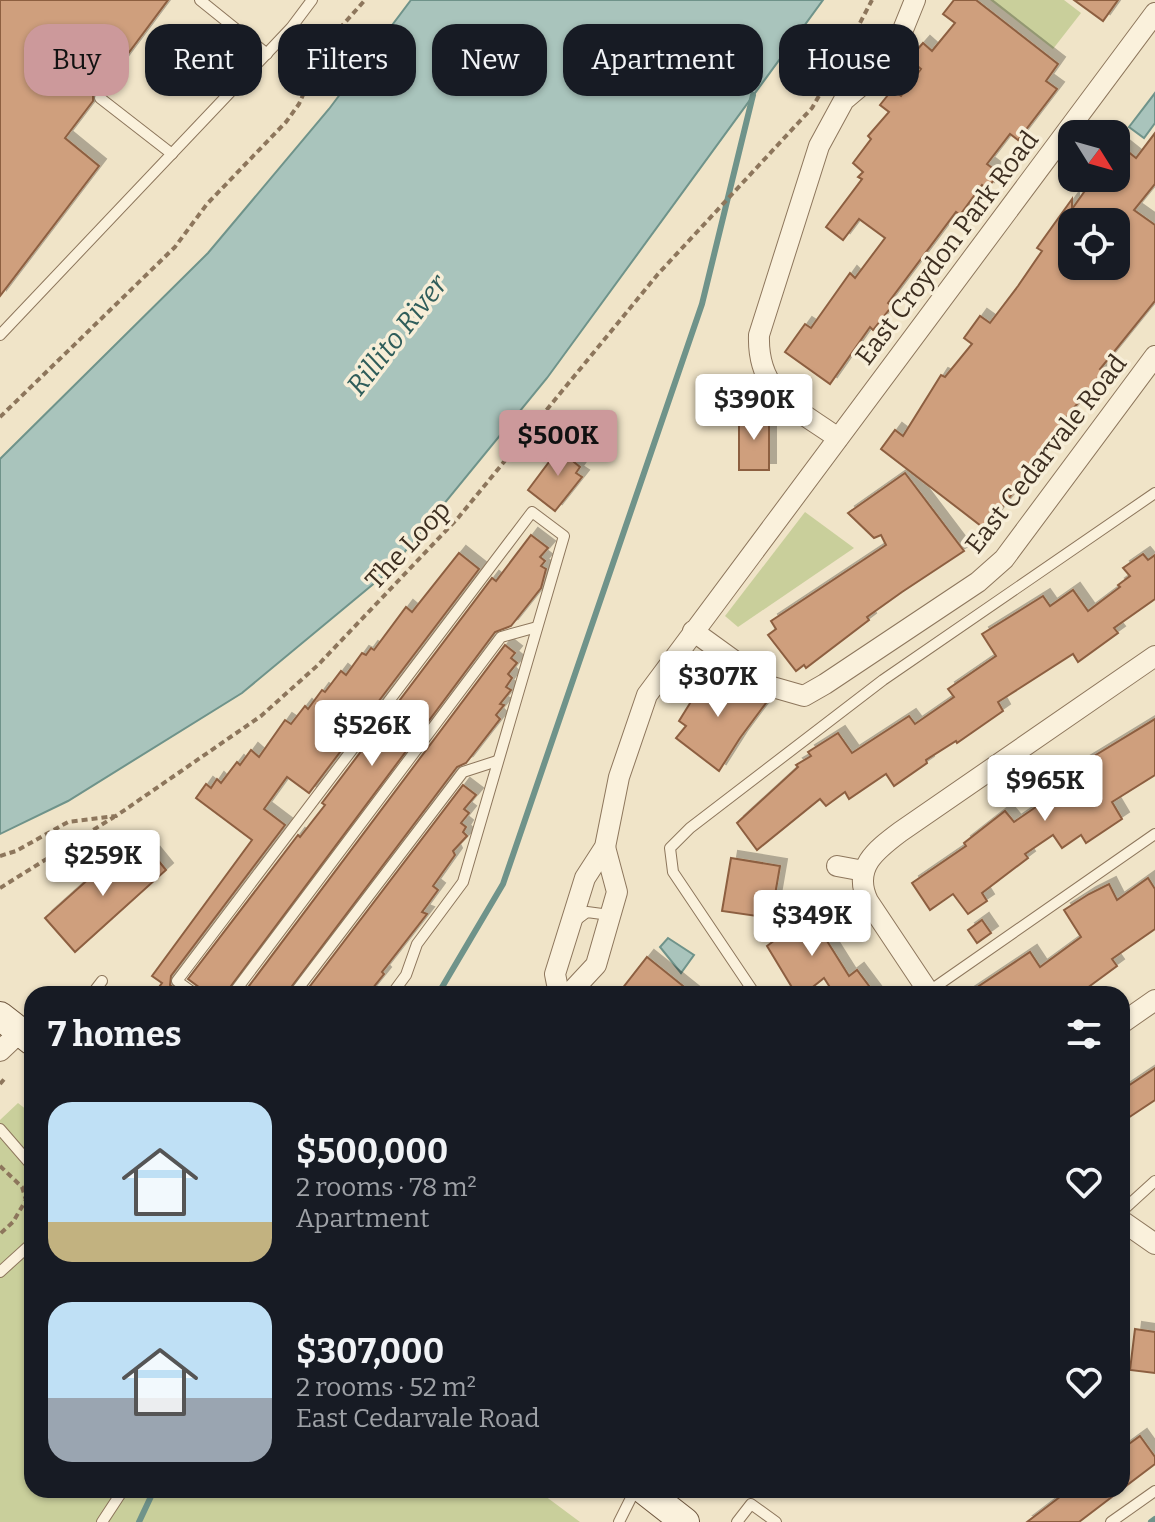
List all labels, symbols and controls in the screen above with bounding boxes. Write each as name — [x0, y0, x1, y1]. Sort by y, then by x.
chip: Buy — [24, 24, 129, 96]
chip: Rent — [145, 24, 262, 96]
chip: Filters — [278, 24, 416, 96]
chip: New — [432, 24, 547, 96]
chip: Apartment — [563, 24, 763, 96]
chip: House — [779, 24, 919, 96]
north arrow — [1058, 120, 1130, 192]
map controls — [1058, 120, 1130, 280]
street label: East Croydon Park Road — [849, 125, 1045, 371]
button: locate — [1058, 208, 1130, 280]
water label: Rillito River — [340, 267, 455, 402]
street label: East Cedarvale Road — [959, 348, 1133, 560]
pin: $390K — [698, 374, 810, 442]
text: $390K — [713, 384, 795, 415]
pin: $500K — [502, 410, 614, 478]
text: $500K — [517, 420, 599, 451]
street label: The Loop — [359, 494, 457, 596]
pin: $307K — [662, 651, 774, 719]
text: $307K — [678, 661, 758, 692]
pin: $526K — [316, 700, 428, 768]
text: $526K — [333, 710, 411, 741]
pin: $965K — [989, 755, 1101, 823]
text: $965K — [1006, 765, 1084, 796]
pin: $259K — [47, 830, 159, 898]
text: $259K — [64, 840, 142, 871]
pin: $349K — [756, 890, 868, 958]
text: $349K — [772, 900, 852, 931]
icon: filters — [1062, 1012, 1106, 1056]
text: 7 homes — [48, 1014, 181, 1055]
text: $500,000 — [296, 1131, 448, 1172]
icon: home — [112, 1134, 208, 1230]
icon: heart — [1062, 1160, 1106, 1204]
text: 2 rooms · 78 m² — [296, 1172, 477, 1203]
text: Apartment — [296, 1203, 429, 1234]
text: $307,000 — [296, 1331, 444, 1372]
icon: home — [112, 1334, 208, 1430]
icon: heart — [1062, 1360, 1106, 1404]
text: 2 rooms · 52 m² — [296, 1372, 476, 1403]
text: East Cedarvale Road — [296, 1403, 540, 1434]

